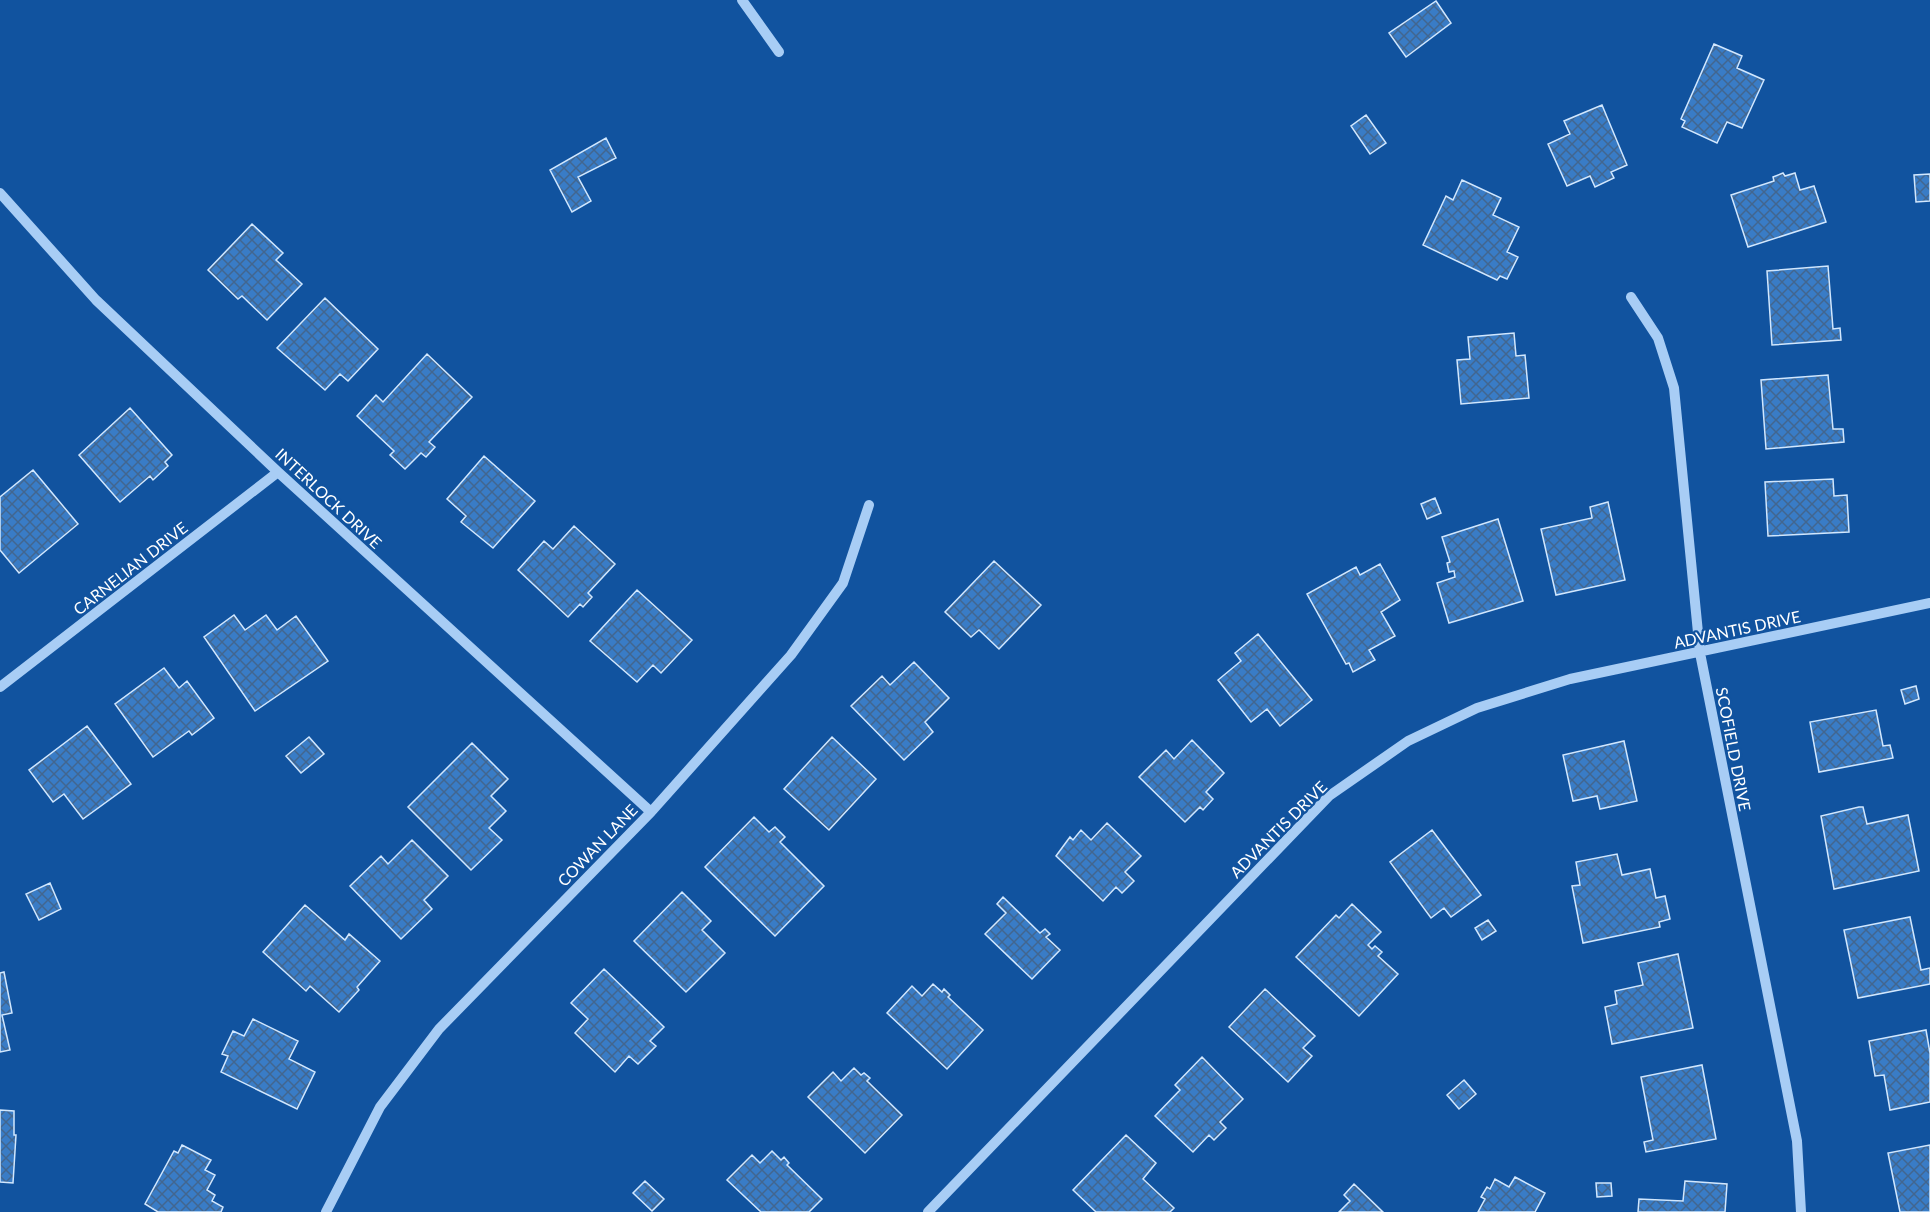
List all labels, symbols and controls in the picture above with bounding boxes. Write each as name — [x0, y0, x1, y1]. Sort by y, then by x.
street label: INTERLOCK DRIVE — [272, 444, 386, 552]
street label: CARNELIAN DRIVE — [69, 518, 191, 618]
street label: ADVANTIS DRIVE — [1672, 606, 1802, 652]
street label: SCOFIELD DRIVE — [1713, 685, 1755, 813]
street label: ADVANTIS DRIVE — [1226, 777, 1330, 881]
street label: COWAN LANE — [553, 800, 641, 890]

